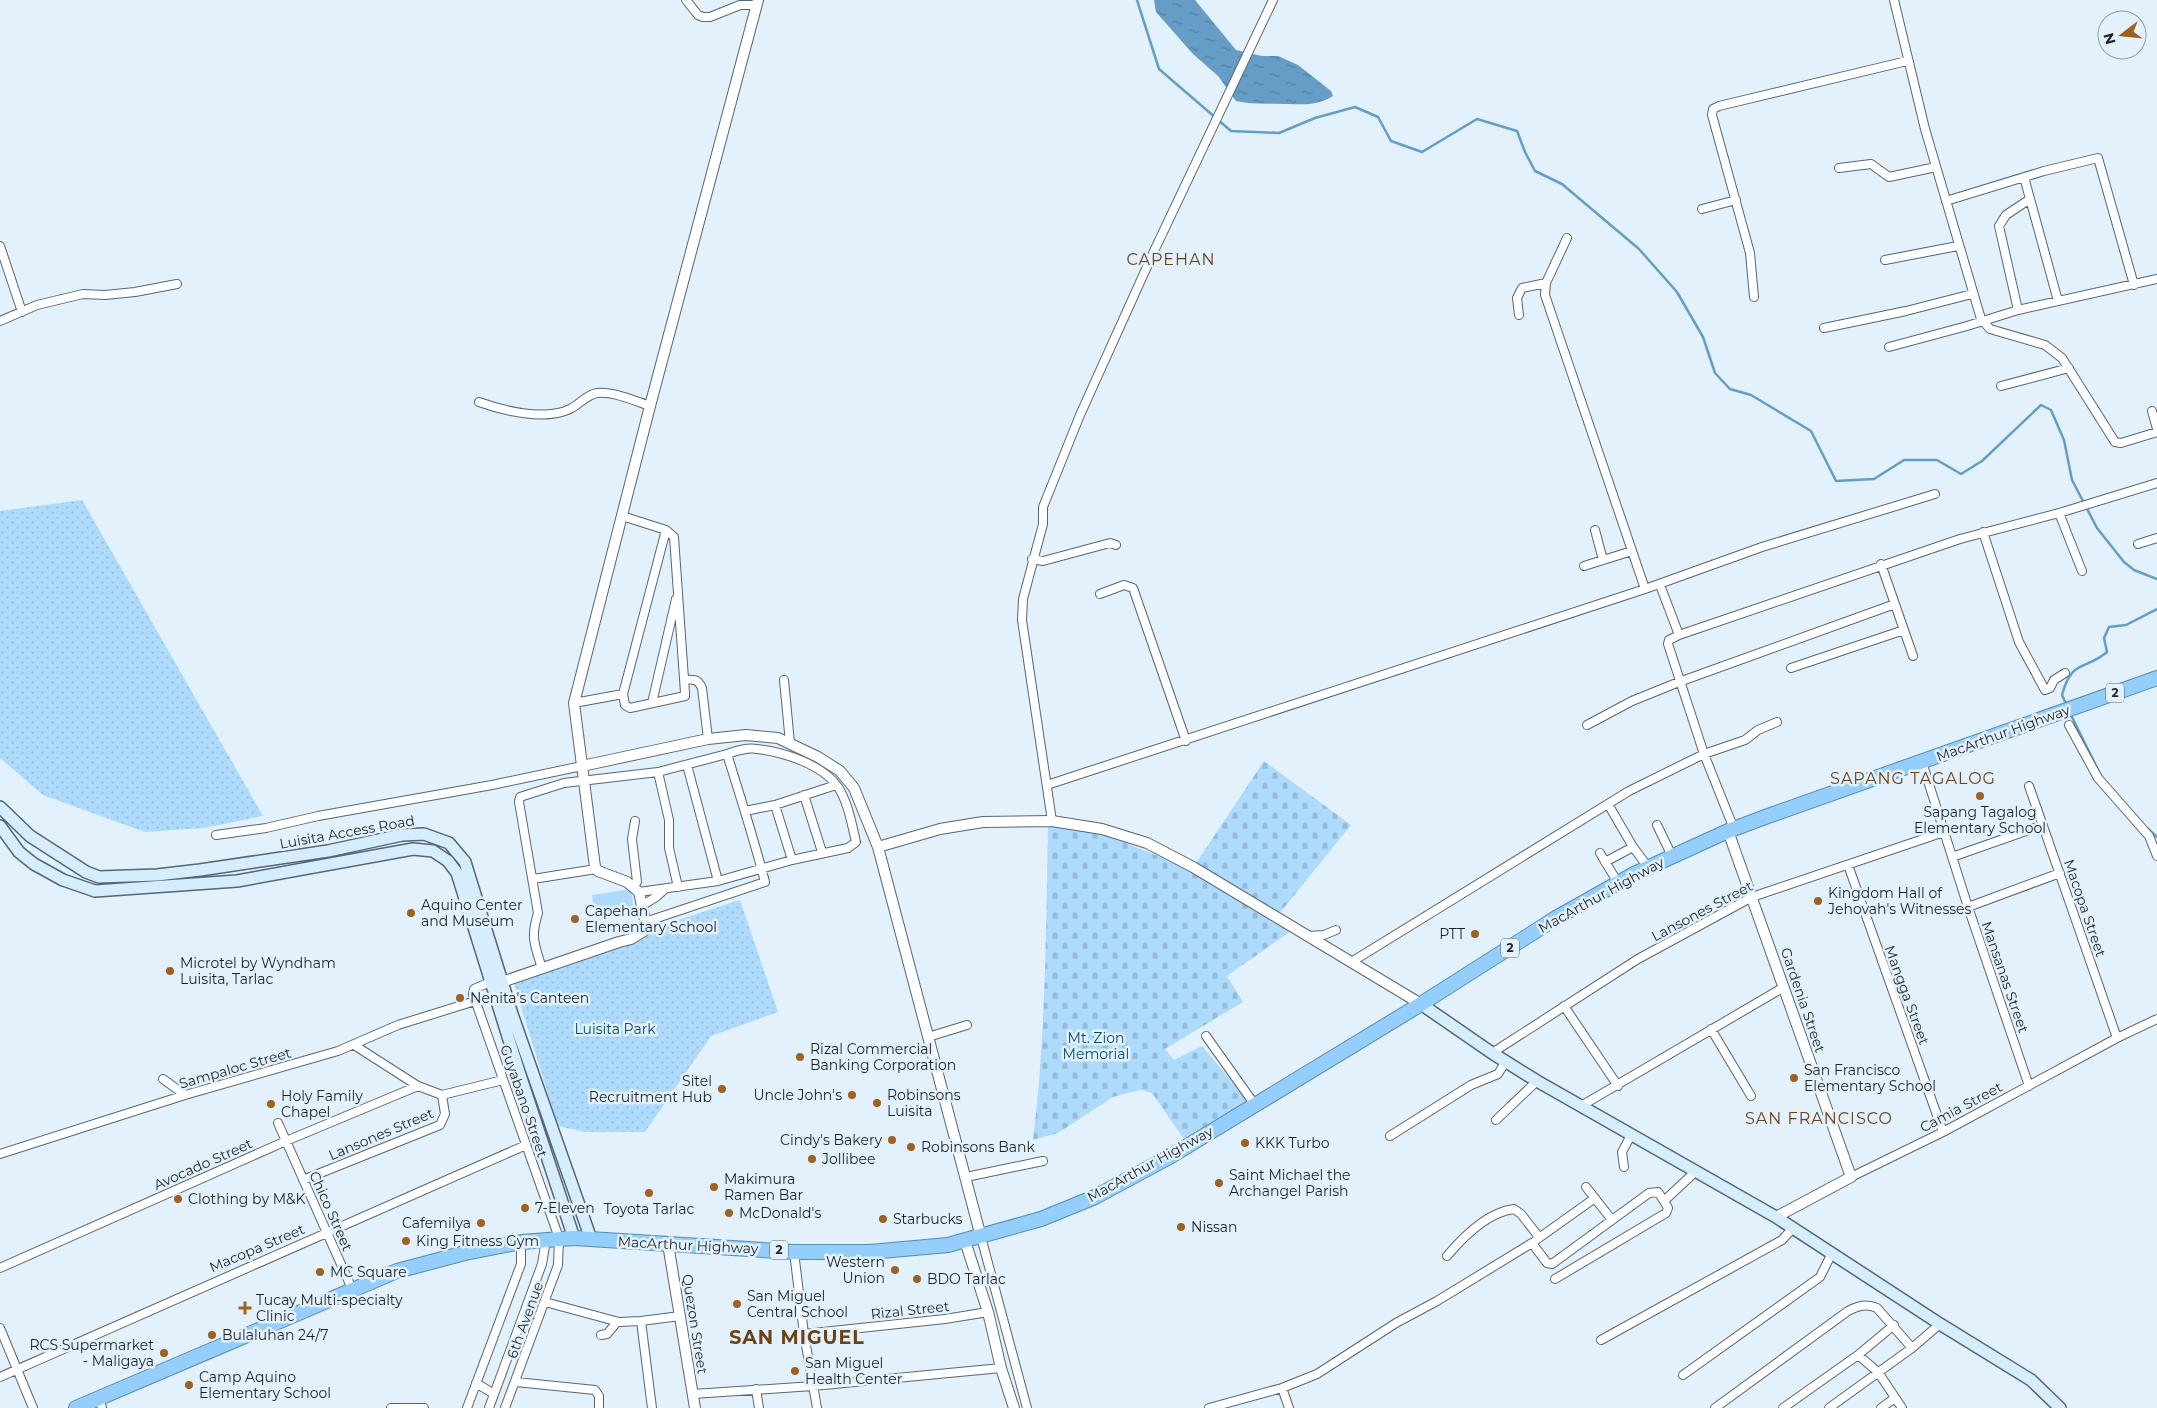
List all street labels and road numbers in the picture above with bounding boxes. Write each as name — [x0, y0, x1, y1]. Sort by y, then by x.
road number: 2 — [2106, 684, 2124, 702]
street label: MacArthur Highway — [1934, 700, 2073, 766]
street label: Luisita Access Road — [278, 811, 416, 853]
street label: MacArthur Highway — [1535, 853, 1667, 937]
street label: Macopa Street — [2060, 857, 2110, 959]
street label: Lansones Street — [1648, 877, 1756, 945]
street label: Mansanas Street — [1977, 919, 2033, 1035]
road number: 2 — [1501, 938, 1519, 958]
street label: Mangga Street — [1881, 943, 1933, 1047]
street label: Gardenia Street — [1777, 945, 1830, 1055]
street label: Guyabano Street — [496, 1042, 552, 1160]
street label: Sampaloc Street — [177, 1043, 293, 1093]
street label: Camia Street — [1917, 1078, 2006, 1136]
street label: Lansones Street — [326, 1104, 437, 1164]
street label: MacArthur Highway — [1084, 1122, 1216, 1206]
street label: Avocado Street — [151, 1134, 255, 1194]
street label: Chico Street — [305, 1168, 357, 1254]
street label: Macopa Street — [207, 1220, 308, 1276]
street label: MacArthur Highway — [617, 1232, 759, 1258]
road number: 2 — [770, 1240, 788, 1260]
street label: Quezon Street — [678, 1273, 712, 1375]
street label: 6th Avenue — [503, 1279, 547, 1361]
street label: Rizal Street — [870, 1297, 951, 1323]

